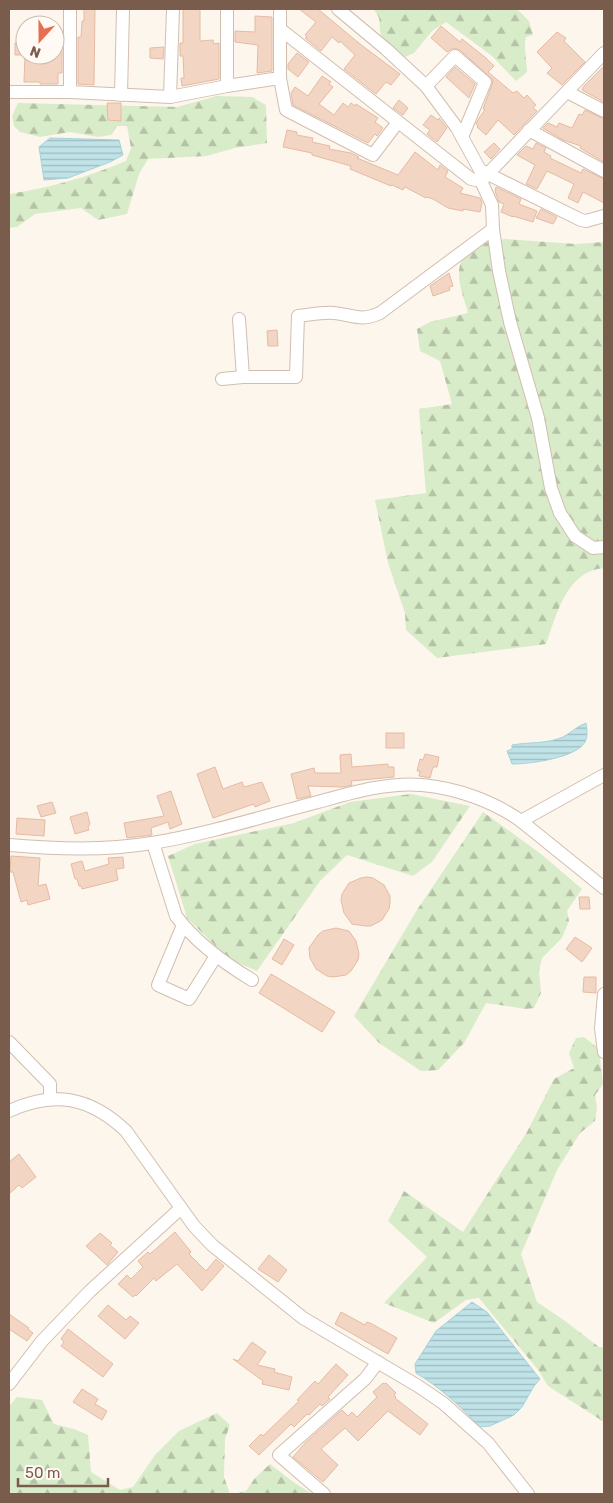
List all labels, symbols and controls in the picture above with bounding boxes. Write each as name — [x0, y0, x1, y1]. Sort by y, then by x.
north arrow — [15, 15, 65, 65]
text: N — [28, 42, 43, 61]
scale bar — [18, 1456, 108, 1488]
text: 50 m — [25, 1464, 60, 1482]

